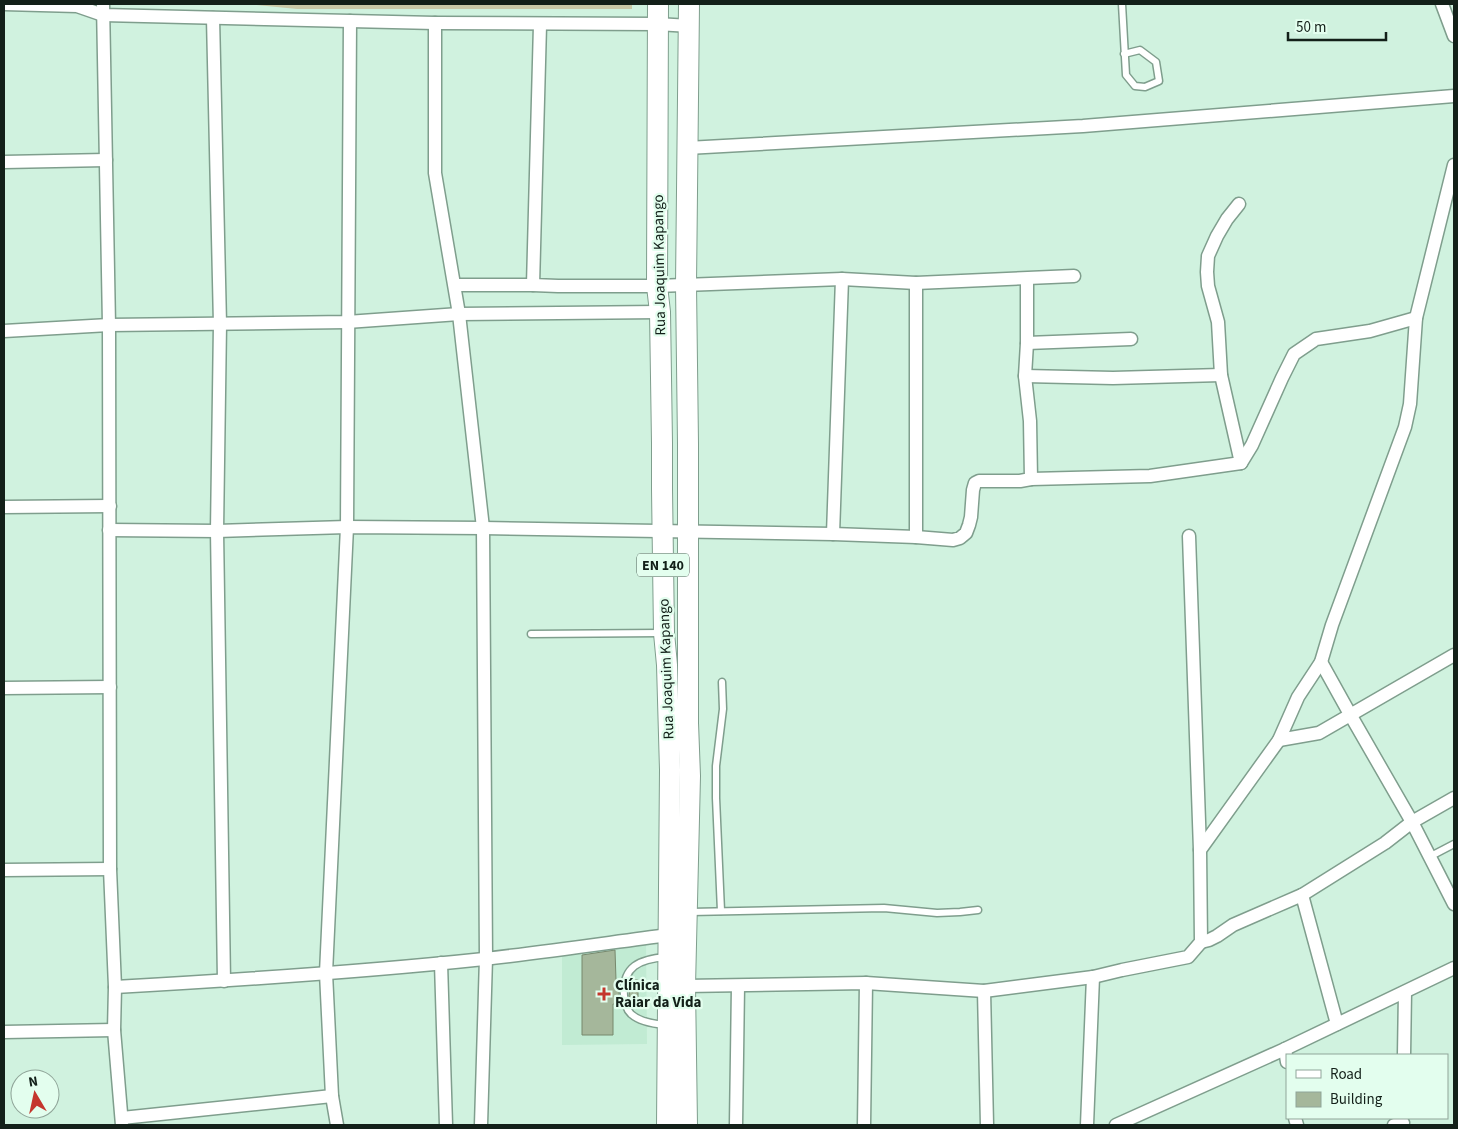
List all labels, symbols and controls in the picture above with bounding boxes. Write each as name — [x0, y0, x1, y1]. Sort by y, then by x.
scale bar — [1288, 10, 1386, 42]
text: 50 m — [1296, 17, 1326, 38]
street label: Rua Joaquim Kapango — [648, 194, 671, 336]
road number: EN 140 — [637, 554, 689, 576]
street label: Rua Joaquim Kapango — [654, 598, 679, 740]
place label: Clínica Raiar da Vida — [615, 975, 702, 1013]
marker: Clínica Raiar da Vida — [597, 987, 611, 1001]
legend — [1286, 1054, 1448, 1119]
text: Road — [1330, 1064, 1362, 1085]
north arrow — [10, 1069, 60, 1119]
text: N — [27, 1072, 39, 1093]
text: Building — [1330, 1089, 1383, 1110]

